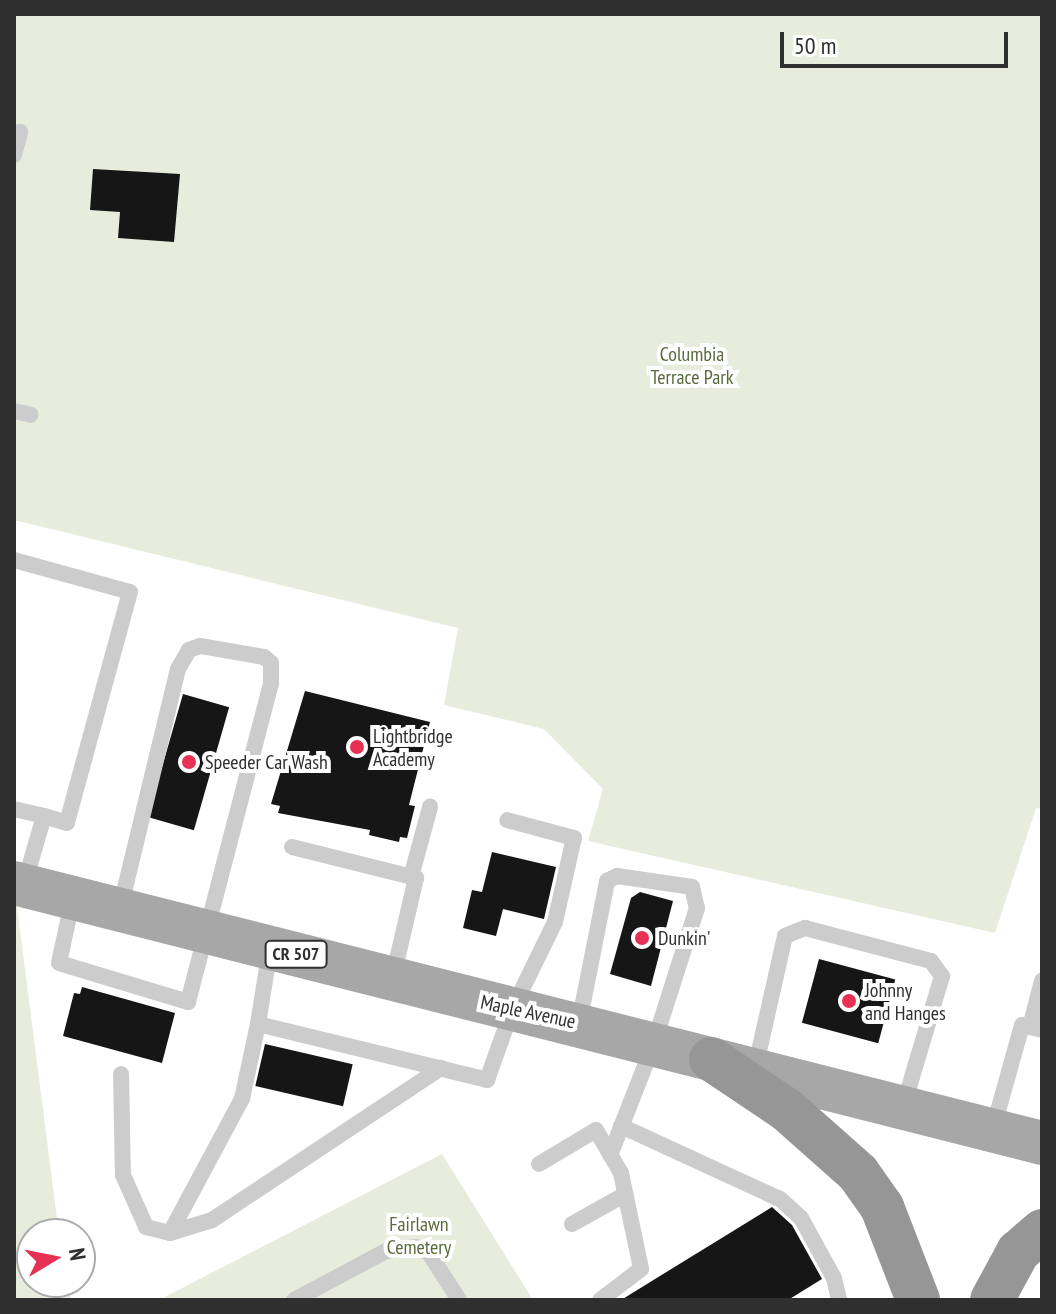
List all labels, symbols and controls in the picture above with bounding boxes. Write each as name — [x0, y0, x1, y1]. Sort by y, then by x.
scale bar — [784, 16, 1012, 66]
text: 50 m — [794, 30, 836, 61]
park label: Columbia Terrace Park — [650, 343, 734, 390]
place label: Lightbridge Academy — [373, 724, 453, 771]
marker: Lightbridge Academy — [348, 738, 366, 756]
place label: Speeder Car Wash — [205, 750, 328, 774]
marker: Speeder Car Wash — [180, 753, 198, 771]
place label: Dunkin' — [658, 926, 710, 950]
marker: Dunkin' — [633, 929, 651, 947]
road number: CR 507 — [264, 940, 328, 968]
place label: Johnny and Hanges — [865, 978, 946, 1025]
street label: Maple Avenue — [478, 990, 578, 1034]
marker: Johnny and Hanges — [840, 992, 858, 1010]
park label: Fairlawn Cemetery — [387, 1213, 451, 1260]
north arrow — [16, 1218, 96, 1298]
text: N — [63, 1246, 92, 1262]

